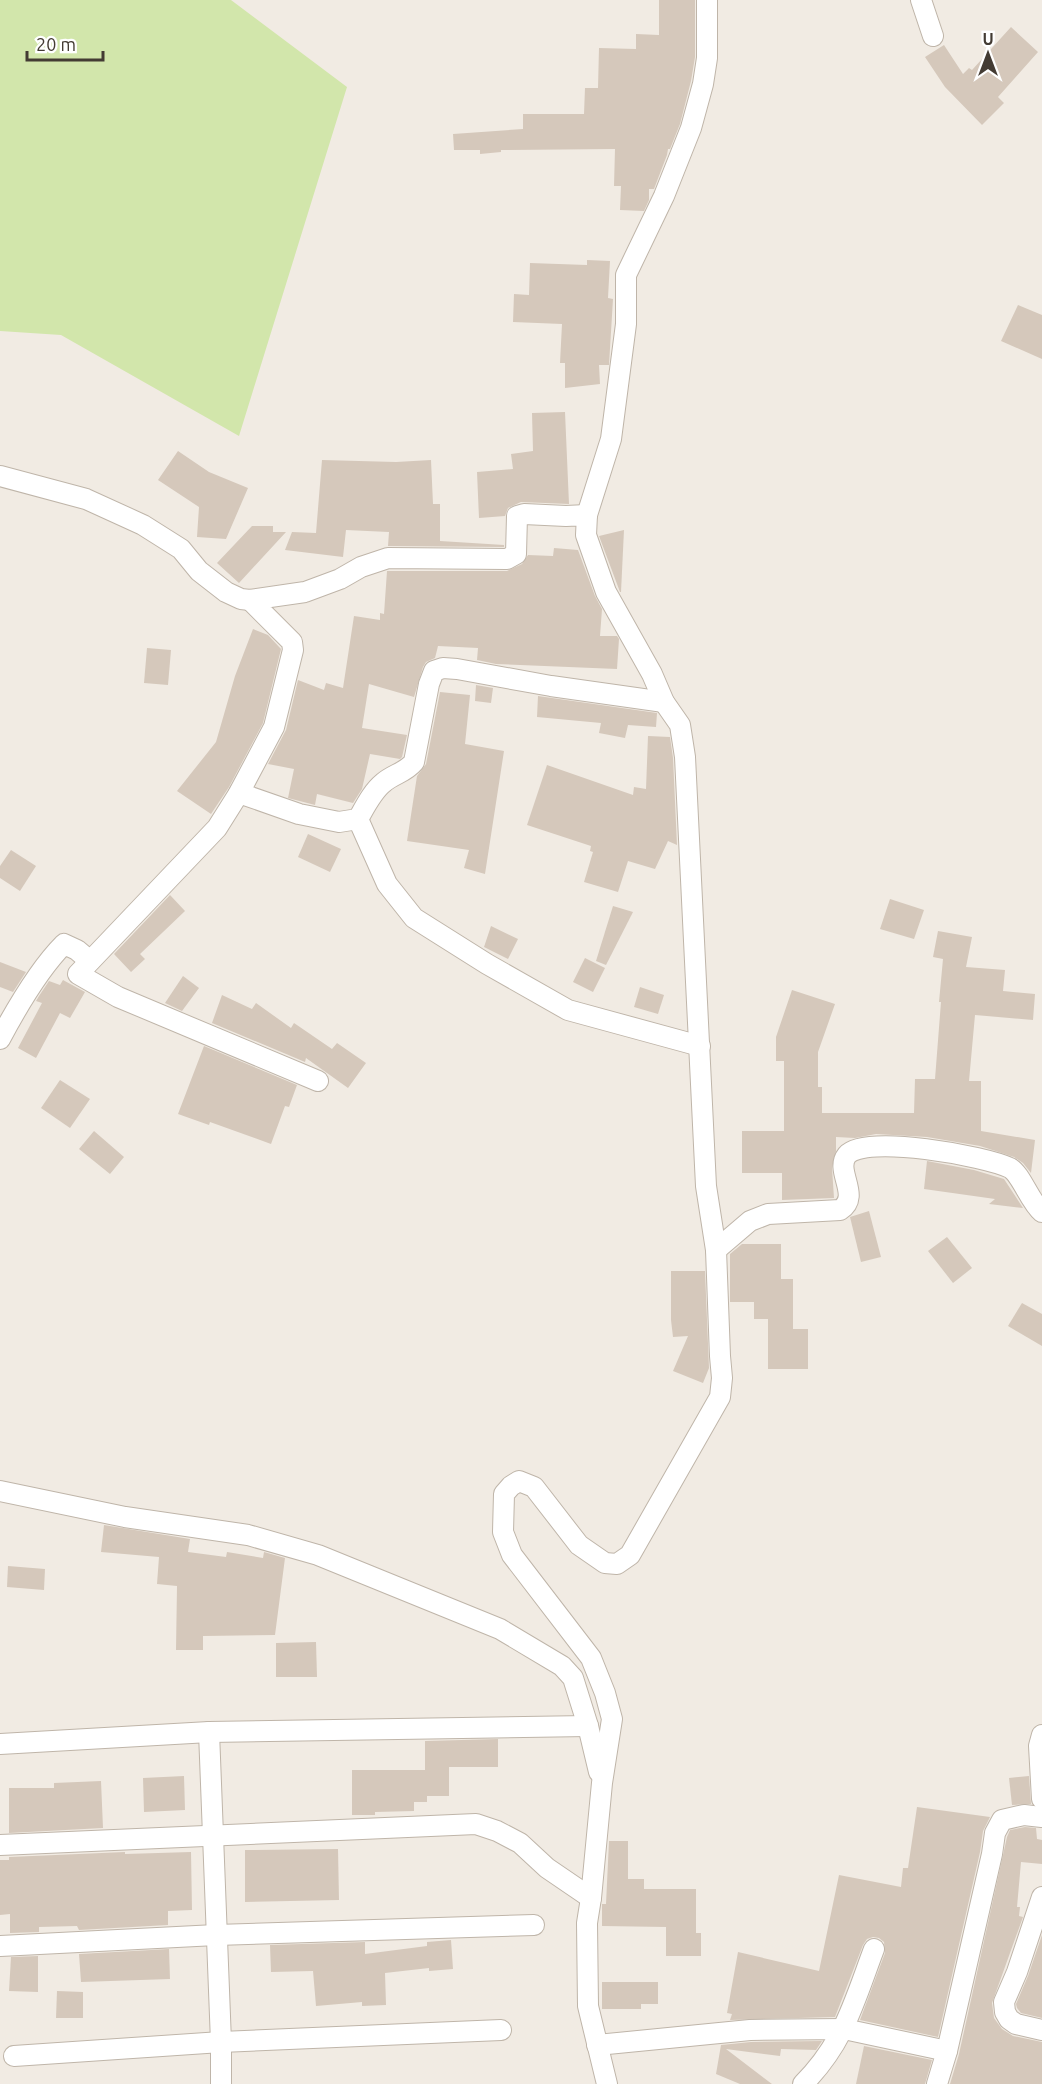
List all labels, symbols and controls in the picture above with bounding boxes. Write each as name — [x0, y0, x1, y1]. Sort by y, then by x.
scale bar — [27, 24, 104, 62]
north arrow — [958, 24, 1018, 84]
text: U — [982, 30, 994, 48]
text: 20 m — [36, 34, 76, 54]

